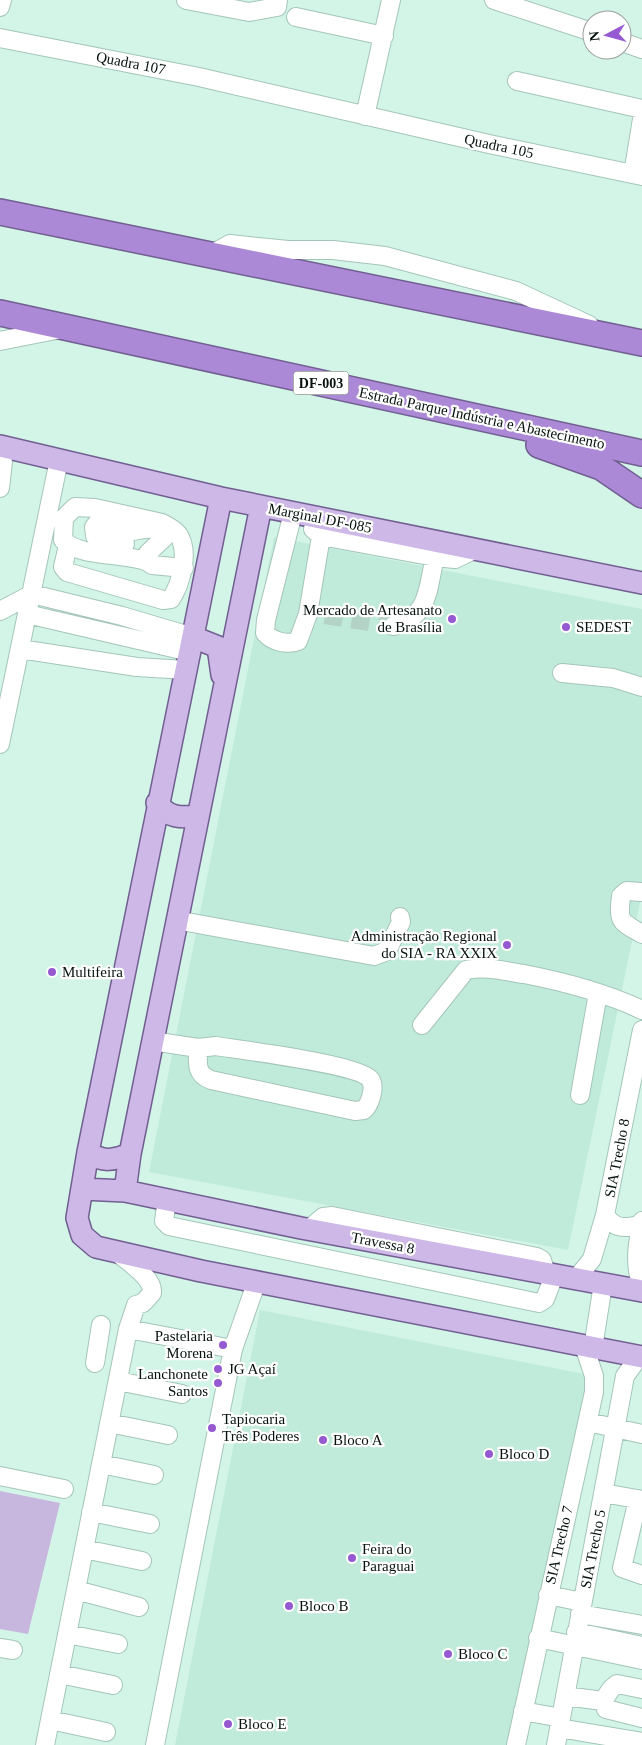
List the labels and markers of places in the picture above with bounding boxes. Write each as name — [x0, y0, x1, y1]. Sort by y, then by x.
place label: Mercado de Artesanato de Brasília — [303, 602, 442, 635]
marker: Mercado de Artesanato de Brasília — [446, 613, 458, 625]
place label: SEDEST — [576, 619, 631, 635]
marker: SEDEST — [560, 621, 572, 633]
place label: Administração Regional do SIA - RA XXIX — [351, 928, 497, 961]
marker: Administração Regional do SIA - RA XXIX — [501, 939, 513, 951]
place label: Multifeira — [62, 964, 123, 980]
marker: Multifeira — [46, 966, 58, 978]
place label: Pastelaria Morena — [155, 1328, 213, 1361]
marker: Pastelaria Morena — [217, 1339, 229, 1351]
place label: JG Açaí — [228, 1361, 276, 1377]
marker: JG Açaí — [212, 1363, 224, 1375]
place label: Lanchonete Santos — [138, 1366, 208, 1399]
marker: Lanchonete Santos — [212, 1377, 224, 1389]
place label: Tapiocaria Três Poderes — [222, 1411, 300, 1444]
marker: Tapiocaria Três Poderes — [206, 1422, 218, 1434]
place label: Bloco A — [333, 1432, 383, 1448]
marker: Bloco A — [317, 1434, 329, 1446]
place label: Bloco D — [499, 1446, 550, 1462]
marker: Bloco D — [483, 1448, 495, 1460]
place label: Feira do Paraguai — [362, 1541, 414, 1574]
marker: Feira do Paraguai — [346, 1552, 358, 1564]
place label: Bloco B — [299, 1598, 349, 1614]
marker: Bloco B — [283, 1600, 295, 1612]
place label: Bloco C — [458, 1646, 508, 1662]
marker: Bloco C — [442, 1648, 454, 1660]
place label: Bloco E — [238, 1716, 287, 1732]
marker: Bloco E — [222, 1718, 234, 1730]

